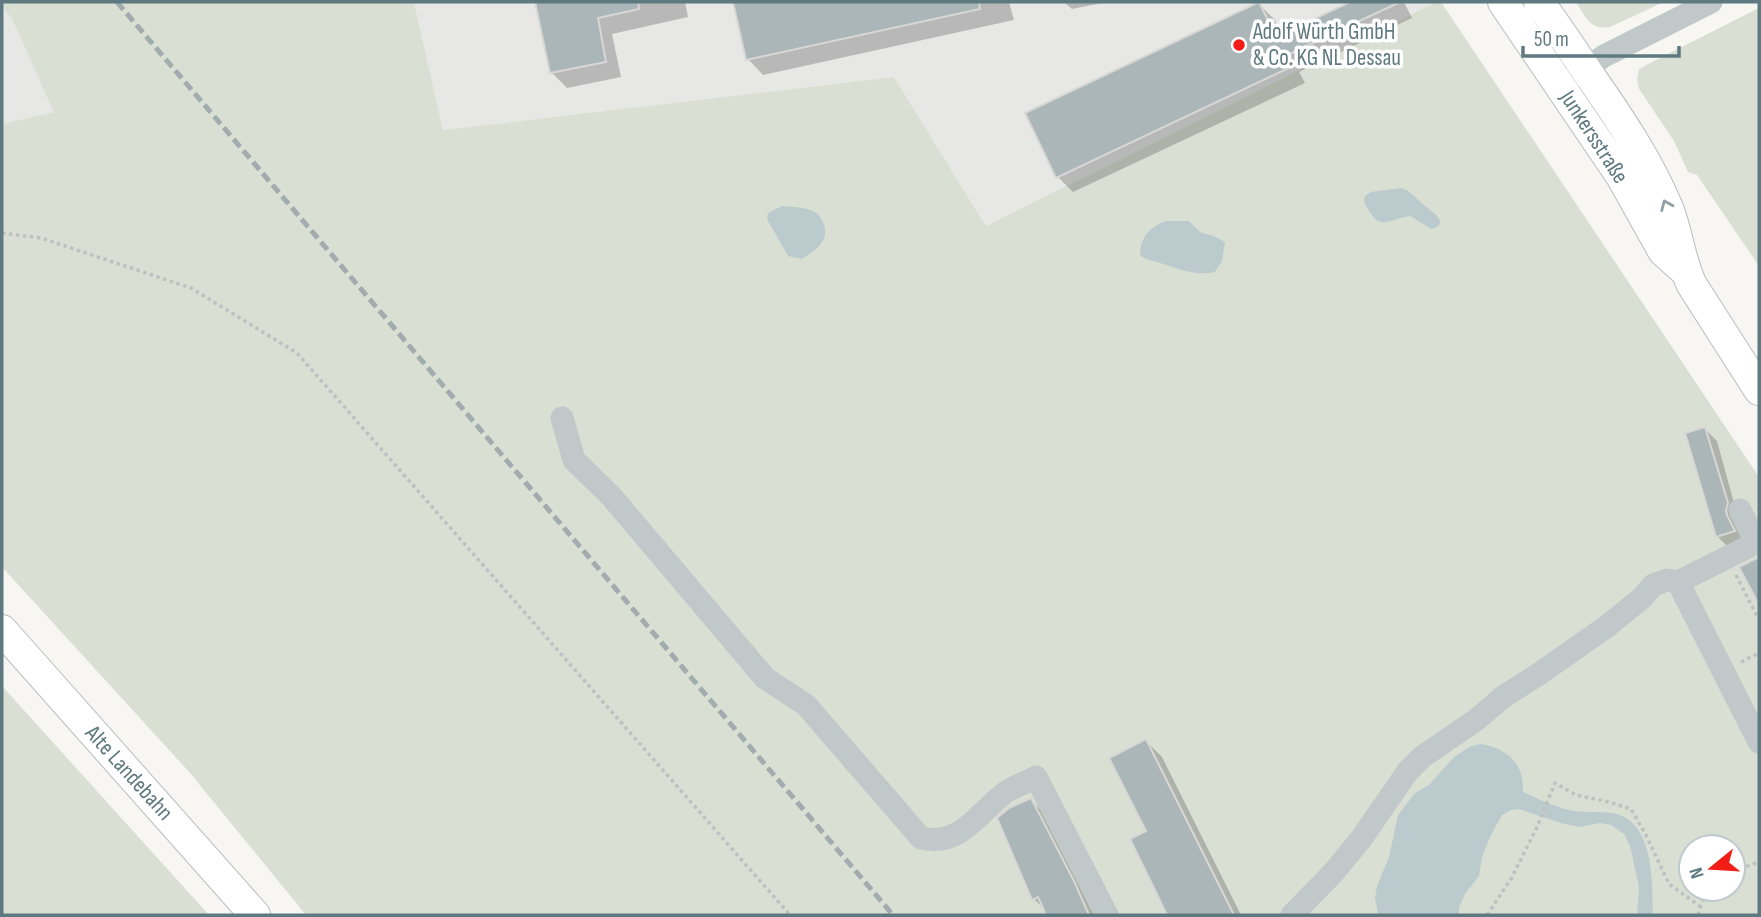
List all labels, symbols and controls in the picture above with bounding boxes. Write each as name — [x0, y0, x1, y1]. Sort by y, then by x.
scale bar — [1523, 14, 1679, 58]
place label: Adolf Würth GmbH & Co. KG NL Dessau — [1252, 18, 1401, 72]
text: 50 m — [1534, 27, 1569, 52]
marker: Adolf Würth GmbH & Co. KG NL Dessau — [1231, 37, 1247, 53]
street label: Junkersstraße — [1553, 84, 1634, 189]
one-way arrow — [1660, 200, 1674, 212]
street label: Alte Landebahn — [78, 719, 179, 826]
north arrow — [1677, 833, 1747, 903]
text: N — [1685, 864, 1710, 881]

